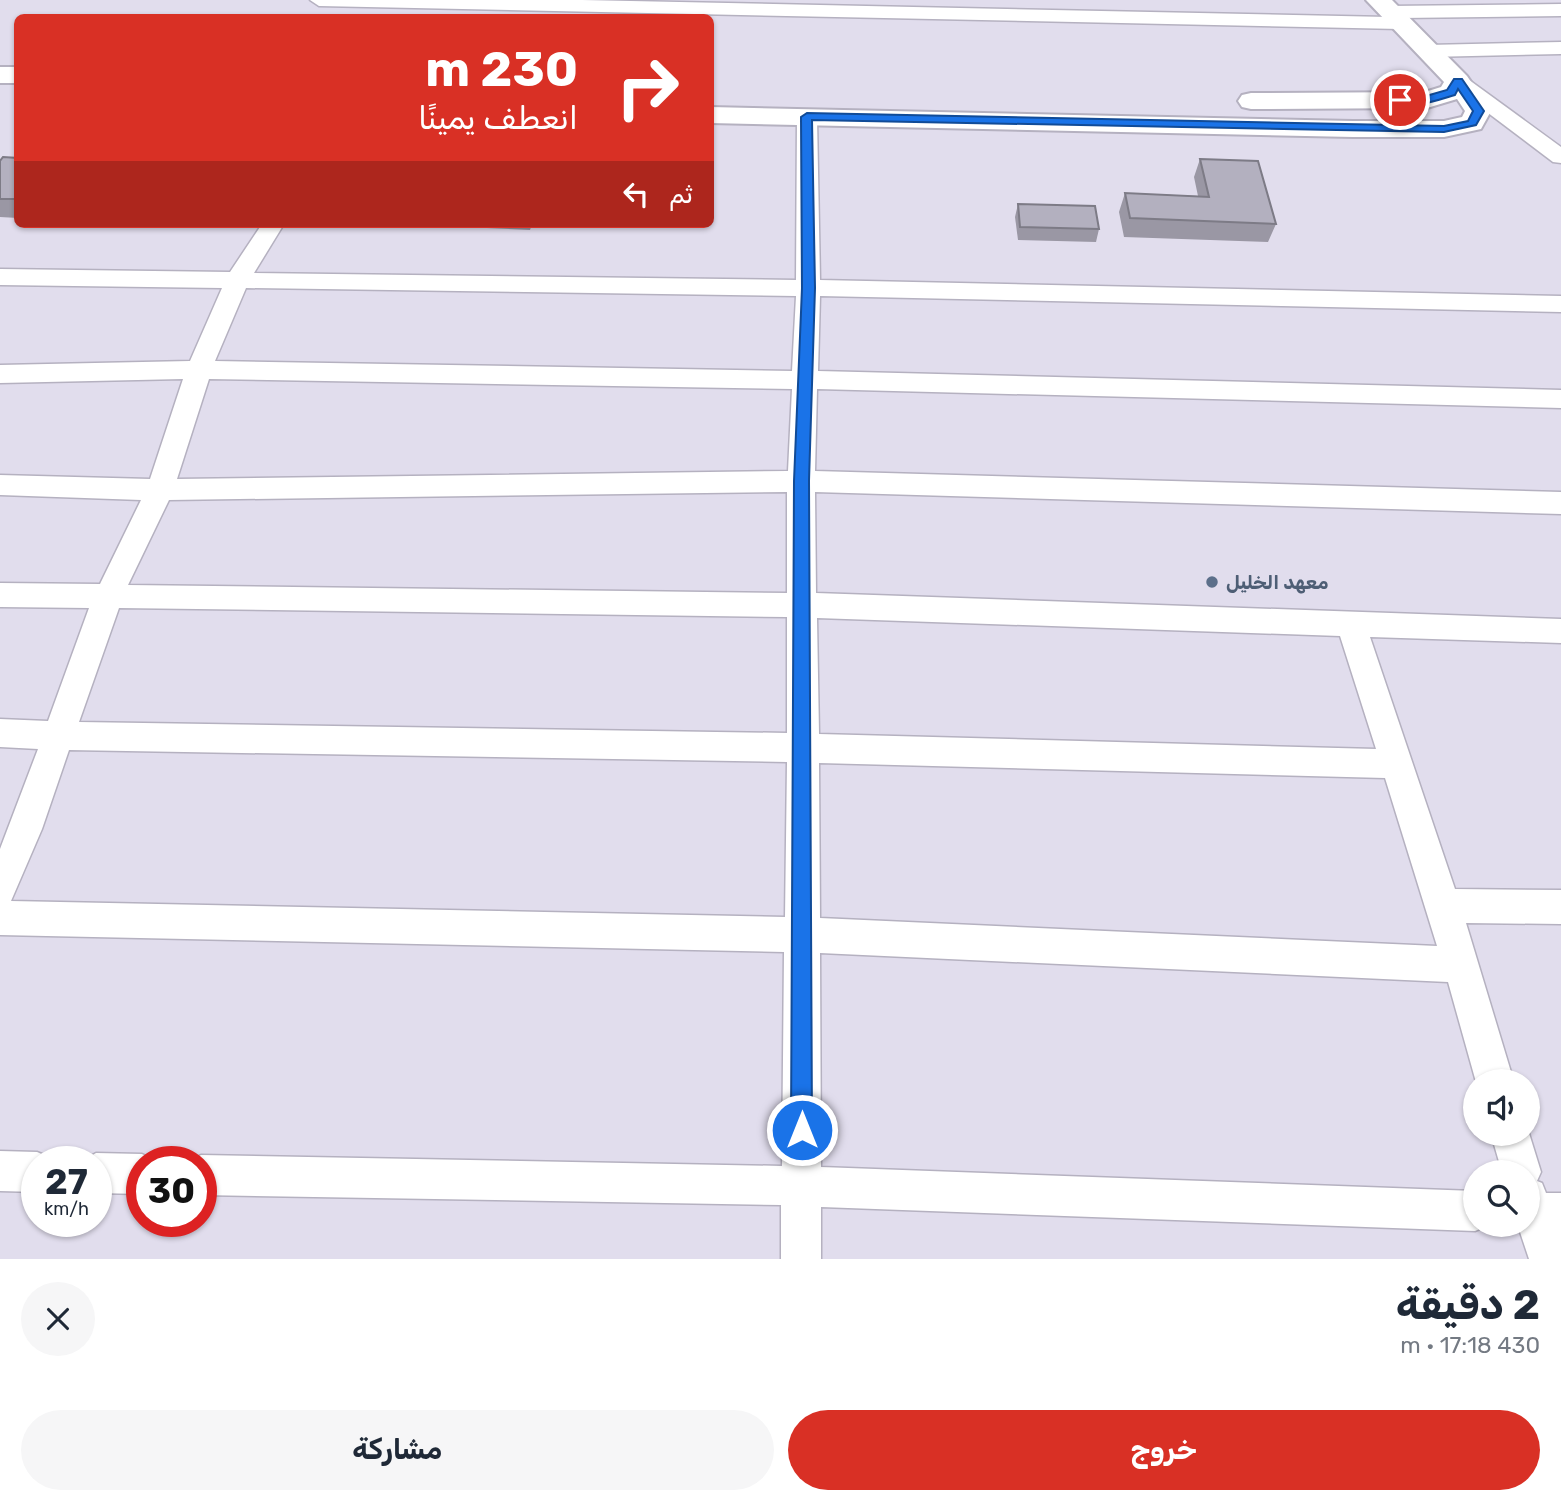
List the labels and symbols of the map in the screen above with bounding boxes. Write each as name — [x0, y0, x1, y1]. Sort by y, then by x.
pin — [1370, 70, 1430, 130]
place label: معهد الخليل — [1226, 571, 1329, 594]
marker: معهد الخليل — [1204, 574, 1220, 590]
position arrow — [765, 1093, 839, 1167]
speed limit sign: 30 — [126, 1146, 217, 1237]

